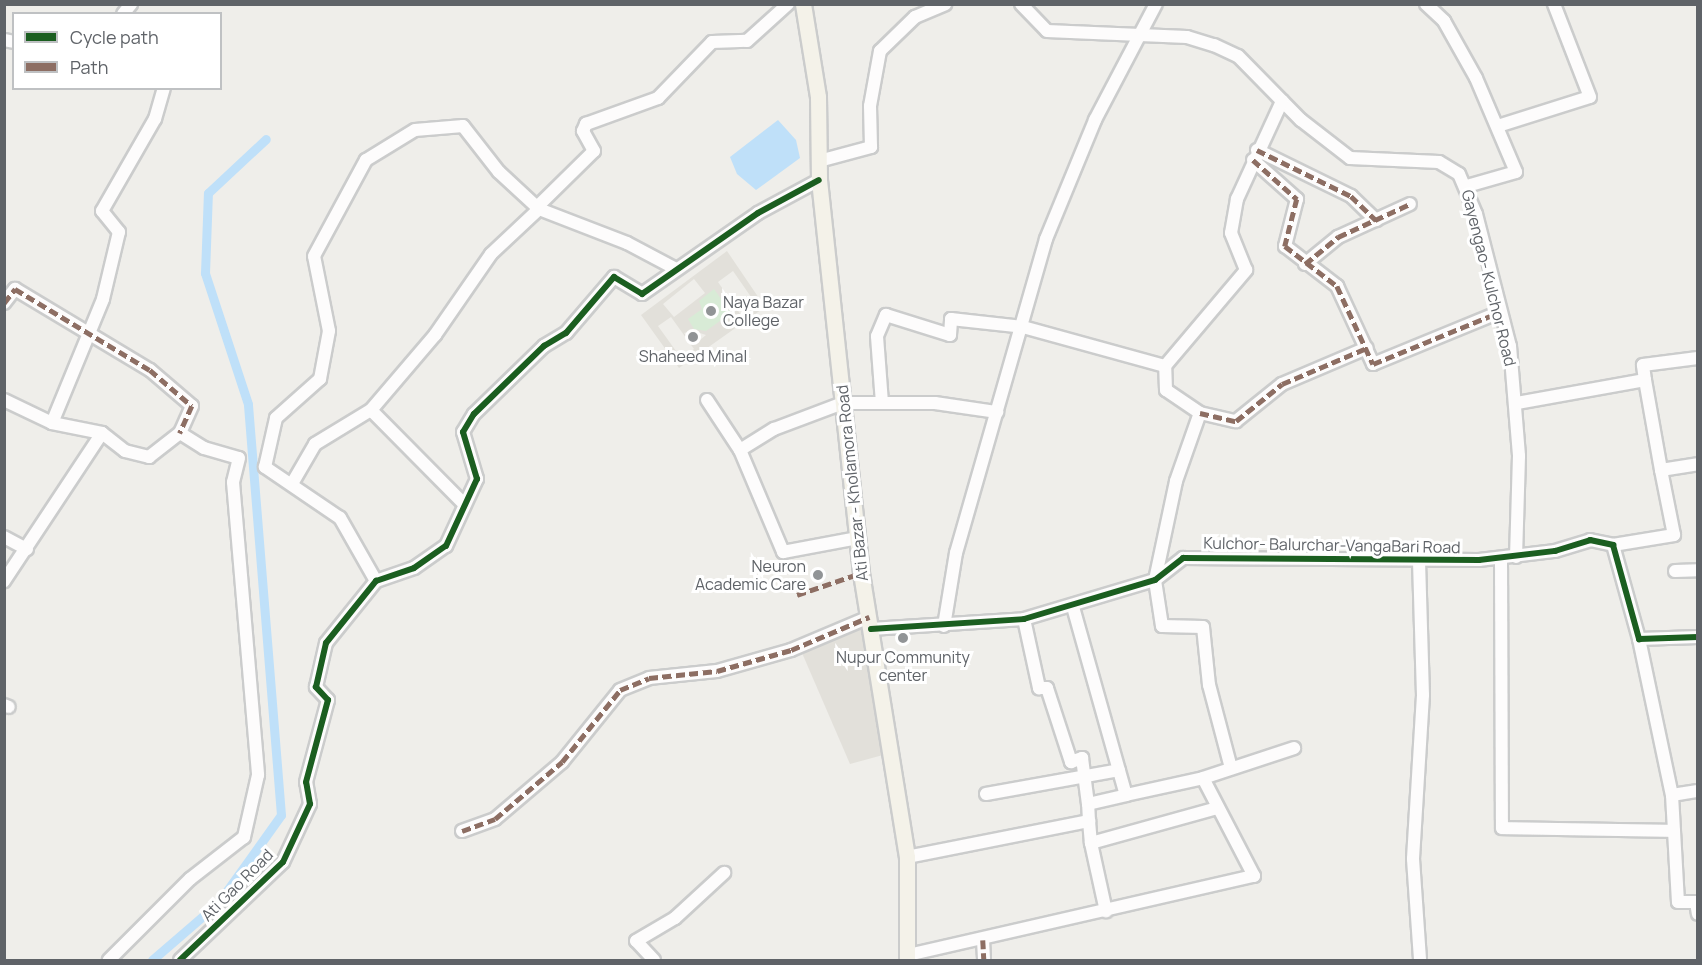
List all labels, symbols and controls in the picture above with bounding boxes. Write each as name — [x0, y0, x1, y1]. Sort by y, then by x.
legend — [12, 12, 222, 90]
text: Cycle path — [70, 25, 159, 49]
text: Path — [70, 55, 108, 79]
street label: Gayengao- Kulchor Road — [1458, 188, 1520, 368]
place label: Naya Bazar College — [723, 292, 804, 330]
marker: Naya Bazar College — [704, 304, 718, 318]
marker: Shaheed Minal — [686, 330, 700, 344]
place label: Shaheed Minal — [639, 346, 747, 366]
street label: Ati Bazar - Kholamora Road — [832, 384, 872, 582]
street label: Kulchor- Balurchar-VangaBari Road — [1203, 533, 1461, 557]
place label: Neuron Academic Care — [695, 556, 806, 594]
marker: Neuron Academic Care — [811, 568, 825, 582]
marker: Nupur Community center — [896, 631, 910, 645]
place label: Nupur Community center — [836, 647, 970, 685]
street label: Ati Gao Road — [197, 845, 277, 925]

